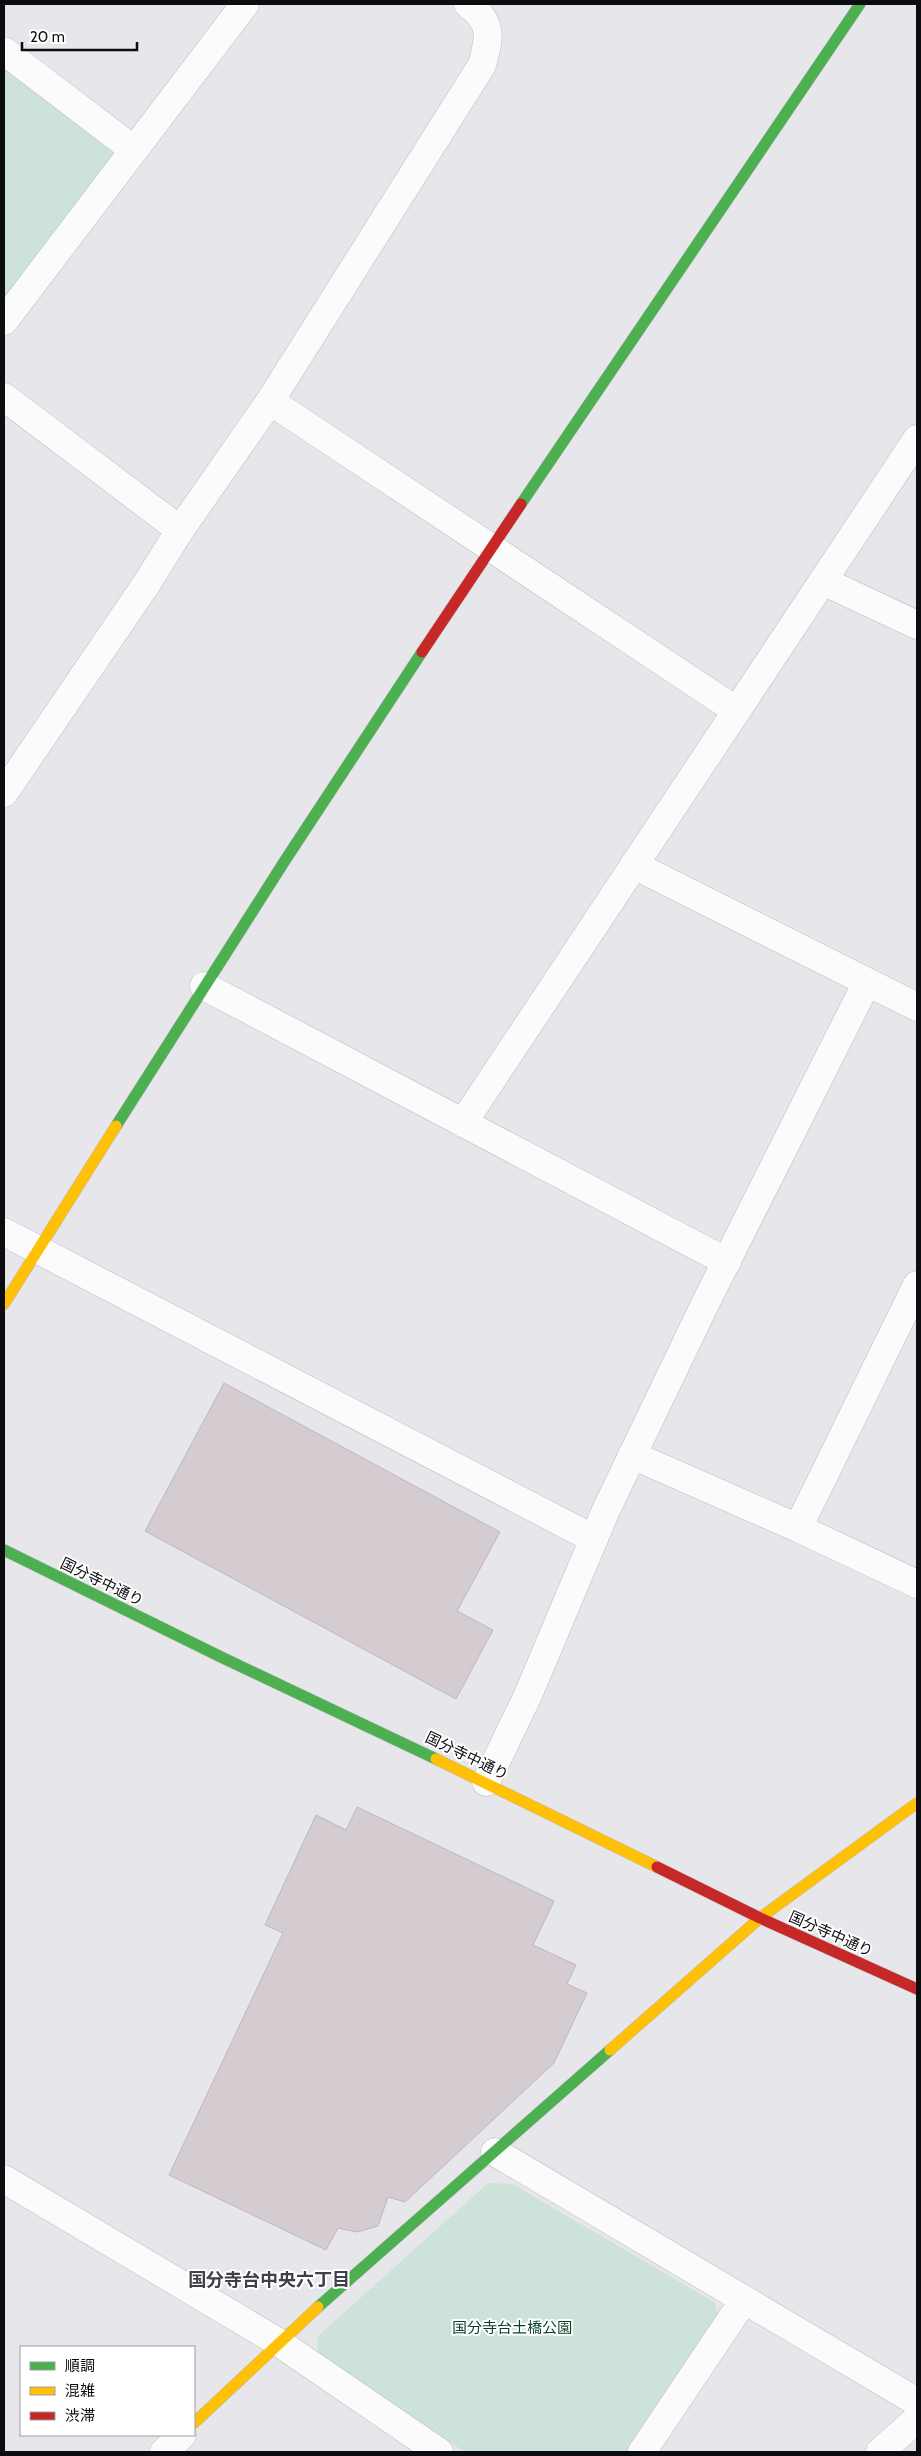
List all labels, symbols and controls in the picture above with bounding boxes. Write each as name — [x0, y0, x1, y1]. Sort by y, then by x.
scale bar — [22, 20, 138, 52]
text: 20 m — [30, 28, 65, 46]
street label: 国分寺中通り — [58, 1554, 146, 1610]
street label: 国分寺中通り — [423, 1728, 511, 1784]
street label: 国分寺中通り — [786, 1907, 876, 1961]
district label: 国分寺台中央六丁目 — [188, 2269, 350, 2291]
park label: 国分寺台土橋公園 — [452, 2319, 572, 2337]
legend — [20, 2346, 195, 2436]
text: 順調 — [65, 2357, 95, 2375]
text: 混雑 — [65, 2382, 95, 2400]
text: 渋滞 — [65, 2407, 95, 2425]

